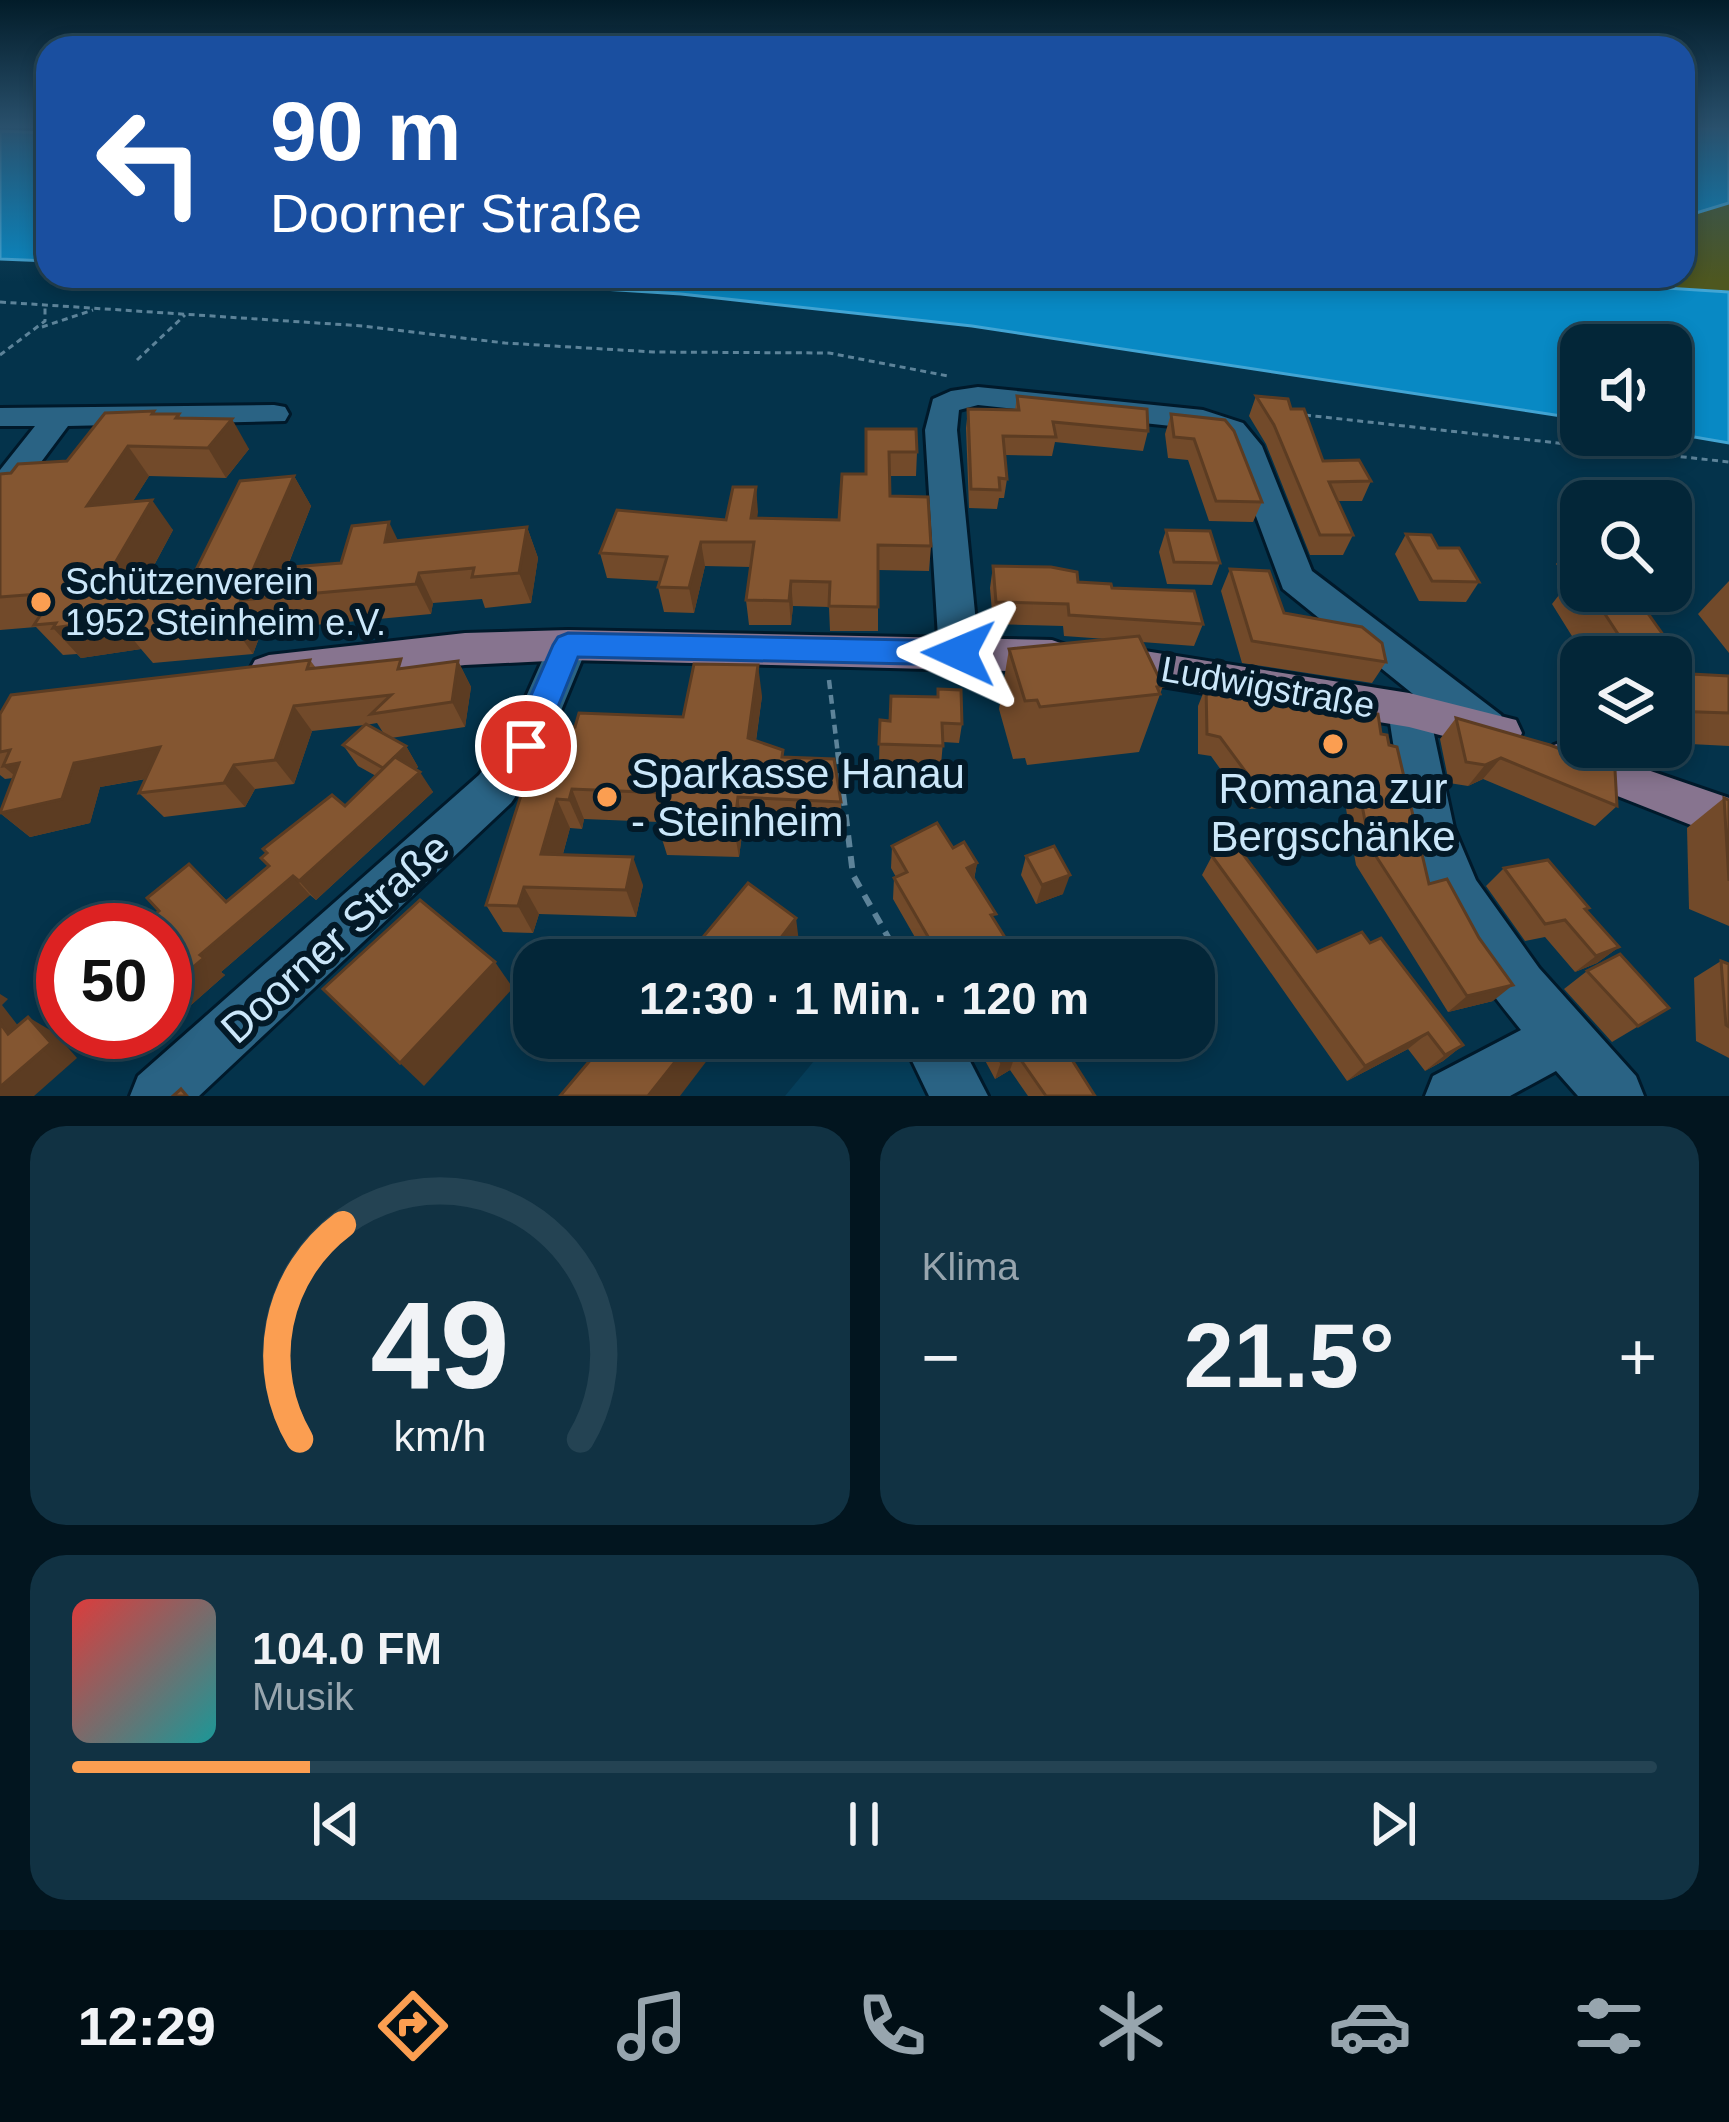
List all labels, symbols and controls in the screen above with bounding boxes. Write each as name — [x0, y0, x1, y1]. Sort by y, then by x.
icon: left — [72, 84, 228, 240]
text: 90 m — [270, 84, 461, 178]
text: Doorner Straße — [270, 183, 642, 243]
map controls — [1560, 324, 1692, 768]
button: sound — [1560, 324, 1692, 456]
button: search — [1560, 480, 1692, 612]
place label: Schützenverein 1952 Steinheim e.V. — [65, 561, 386, 643]
marker: Schützenverein 1952 Steinheim e.V. — [28, 589, 54, 615]
position arrow — [896, 590, 1022, 716]
button: layers — [1560, 636, 1692, 768]
street label: Ludwigstraße — [1158, 648, 1378, 726]
pin — [475, 695, 577, 797]
icon: arrive — [493, 713, 559, 779]
marker: Romana zur Bergschänke — [1320, 731, 1346, 757]
place label: Sparkasse Hanau - Steinheim — [631, 750, 965, 845]
place label: Romana zur Bergschänke — [1210, 765, 1456, 860]
marker: Sparkasse Hanau - Steinheim — [594, 784, 620, 810]
street label: Doorner Straße — [212, 824, 458, 1052]
speed limit sign: 50 — [36, 903, 192, 1059]
text: 12:30 · 1 Min. · 120 m — [639, 973, 1089, 1024]
text: Klima — [922, 1245, 1019, 1288]
text: 49 — [370, 1275, 509, 1414]
text: 21.5° — [1184, 1306, 1395, 1406]
text: − — [922, 1320, 960, 1394]
text: + — [1618, 1320, 1657, 1394]
text: km/h — [393, 1411, 486, 1459]
text: 104.0 FM — [252, 1623, 442, 1674]
text: Musik — [252, 1675, 354, 1718]
icon: previous — [303, 1791, 369, 1857]
icon: pause — [831, 1791, 897, 1857]
icon: next — [1360, 1791, 1426, 1857]
icon: directions — [371, 1984, 455, 2068]
icon: music — [610, 1984, 694, 2068]
icon: phone — [850, 1984, 934, 2068]
icon: climate — [1089, 1984, 1173, 2068]
icon: car — [1328, 1984, 1412, 2068]
icon: filters — [1567, 1984, 1651, 2068]
text: 12:29 — [78, 1996, 216, 2056]

